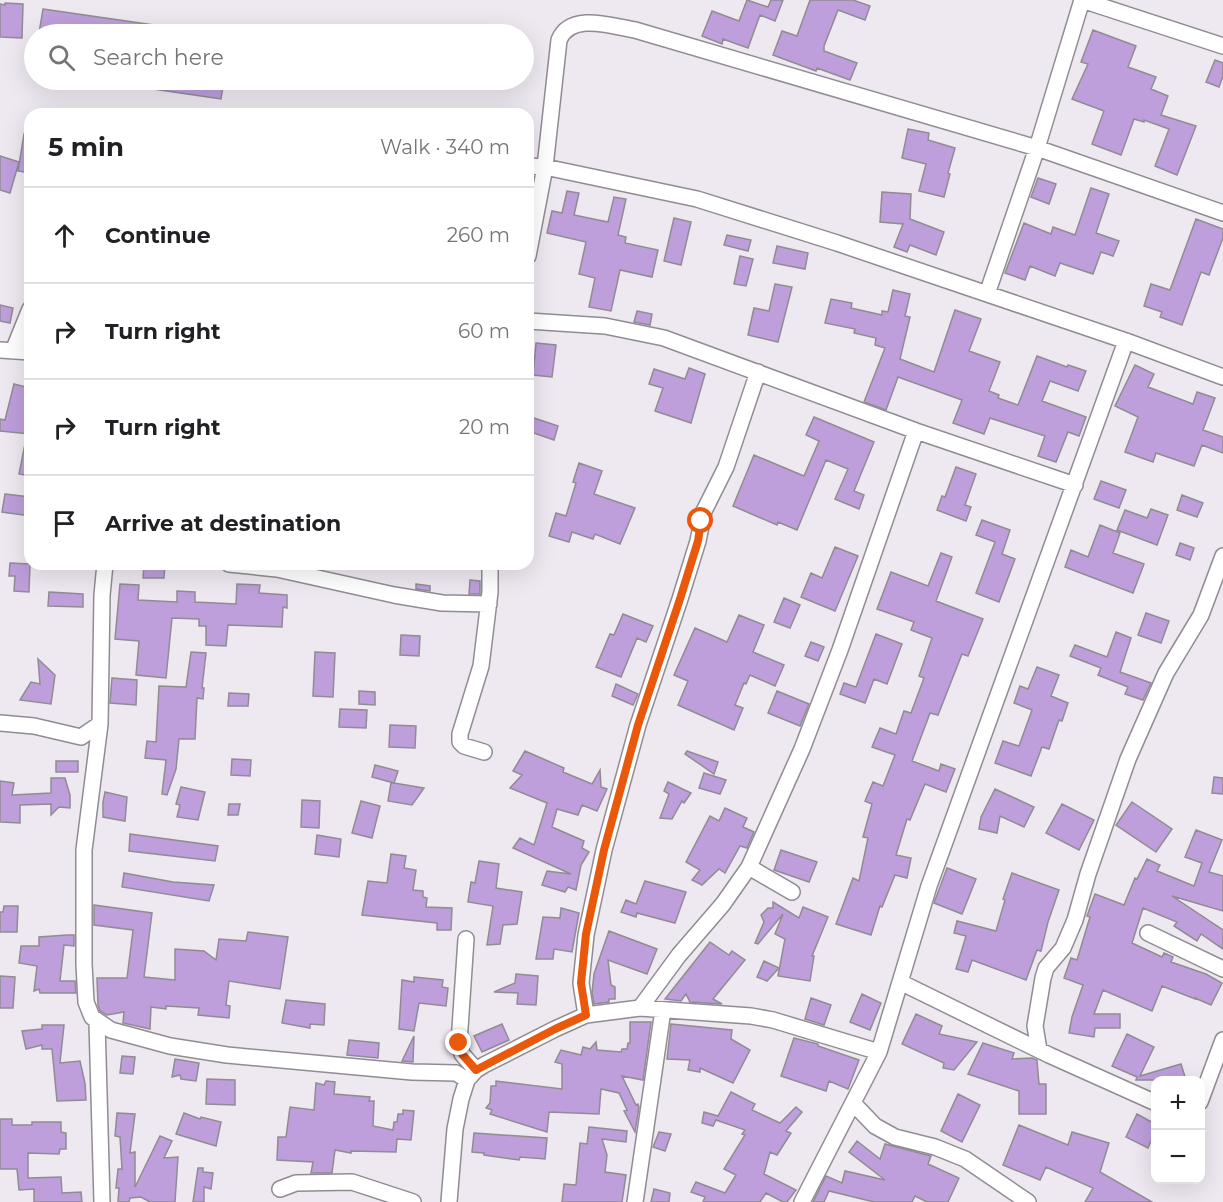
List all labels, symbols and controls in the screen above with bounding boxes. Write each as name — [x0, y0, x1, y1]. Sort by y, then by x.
search box — [24, 24, 534, 90]
icon: search — [45, 41, 78, 74]
text: Search here — [93, 44, 224, 71]
text: 5 min — [48, 131, 124, 163]
text: Walk · 340 m — [380, 135, 510, 159]
icon: ahead — [48, 219, 81, 252]
text: Continue — [105, 222, 211, 249]
text: 260 m — [447, 223, 510, 247]
icon: right — [48, 315, 81, 348]
text: Turn right — [105, 318, 220, 345]
text: 60 m — [458, 319, 510, 343]
icon: right — [48, 411, 81, 444]
text: Turn right — [105, 414, 220, 441]
text: 20 m — [459, 415, 510, 439]
icon: arrive — [48, 507, 81, 540]
route start — [687, 507, 713, 533]
text: Arrive at destination — [105, 510, 341, 537]
route end — [445, 1029, 471, 1055]
map controls — [1151, 1076, 1205, 1184]
button: + — [1151, 1076, 1205, 1130]
button: − — [1151, 1130, 1205, 1184]

